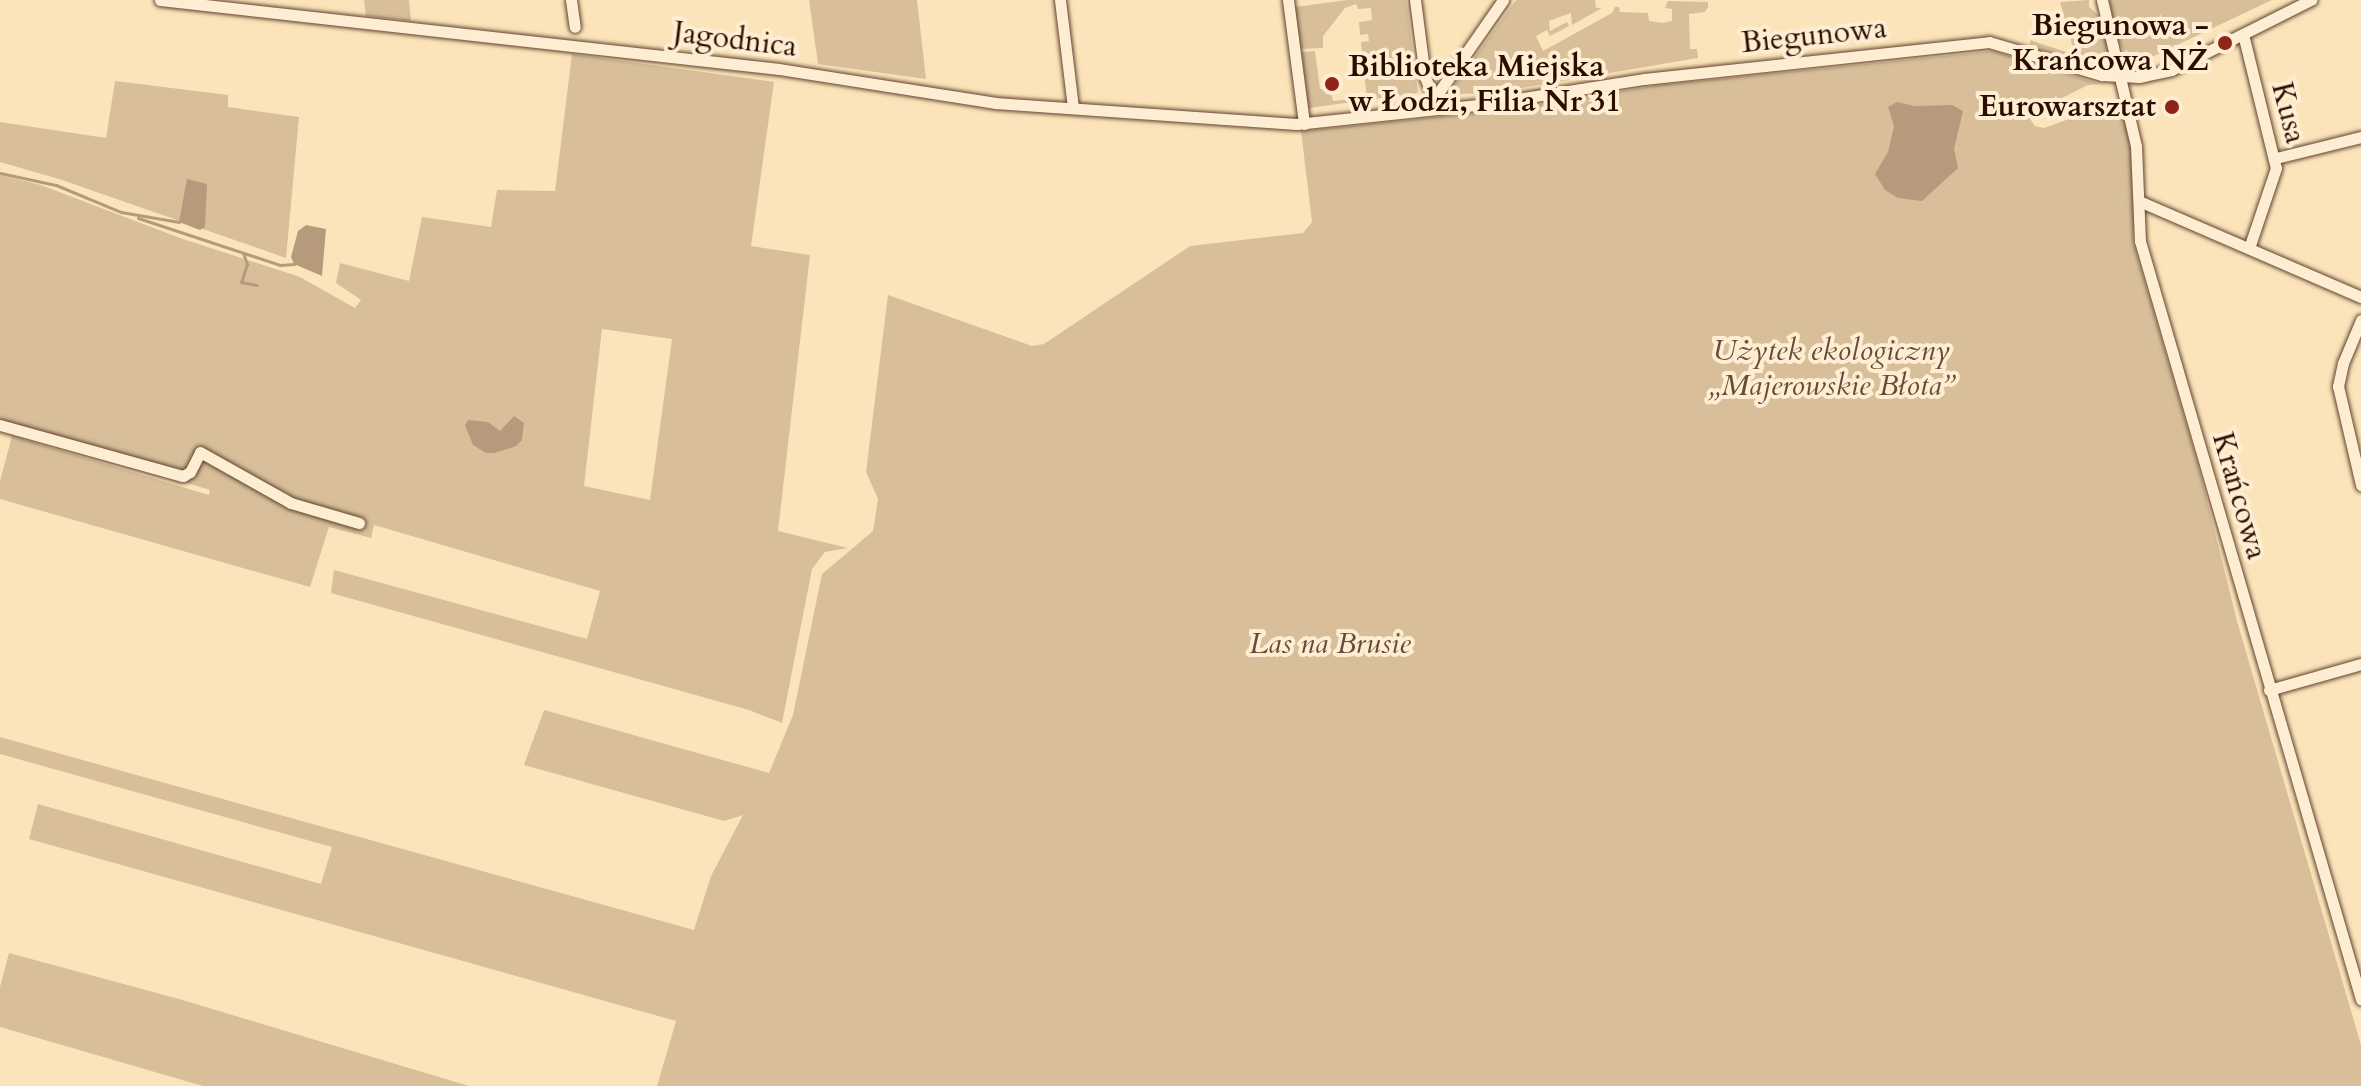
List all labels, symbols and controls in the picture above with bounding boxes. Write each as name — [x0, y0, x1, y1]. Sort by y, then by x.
place label: Biegunowa - Krańcowa NŻ — [2012, 8, 2209, 78]
street label: Biegunowa — [1740, 10, 1888, 62]
street label: Jagodnica — [671, 15, 799, 65]
marker: Biegunowa - Krańcowa NŻ — [2216, 34, 2234, 52]
place label: Biblioteka Miejska w Łodzi, Filia Nr 31 — [1348, 49, 1621, 120]
marker: Biblioteka Miejska w Łodzi, Filia Nr 31 — [1323, 75, 1341, 93]
street label: Kusa — [2263, 79, 2313, 147]
place label: Eurowarsztat — [1979, 89, 2156, 125]
marker: Eurowarsztat — [2163, 98, 2181, 116]
park label: Użytek ekologiczny „Majerowskie Błota” — [1708, 333, 1954, 404]
street label: Krańcowa — [2204, 428, 2274, 564]
park label: Las na Brusie — [1249, 626, 1411, 662]

